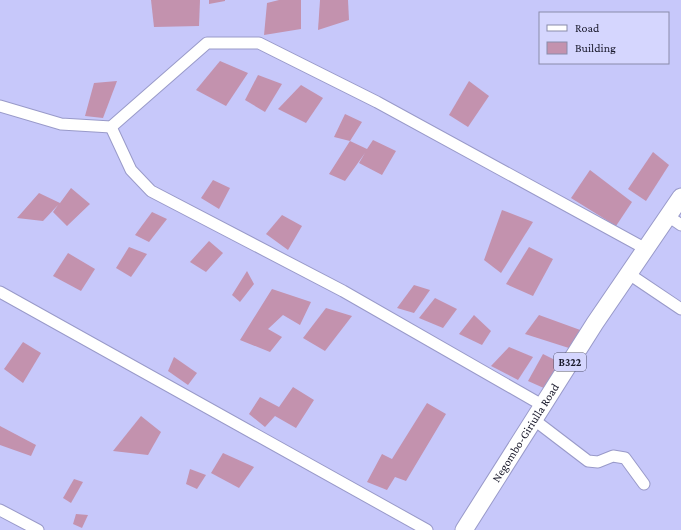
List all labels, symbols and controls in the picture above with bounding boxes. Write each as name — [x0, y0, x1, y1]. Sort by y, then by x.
legend — [539, 12, 669, 64]
text: Road — [575, 21, 600, 35]
text: Building — [575, 41, 616, 55]
road number: B322 — [554, 353, 586, 371]
street label: Negombo-Giriulla Road — [489, 380, 562, 485]

